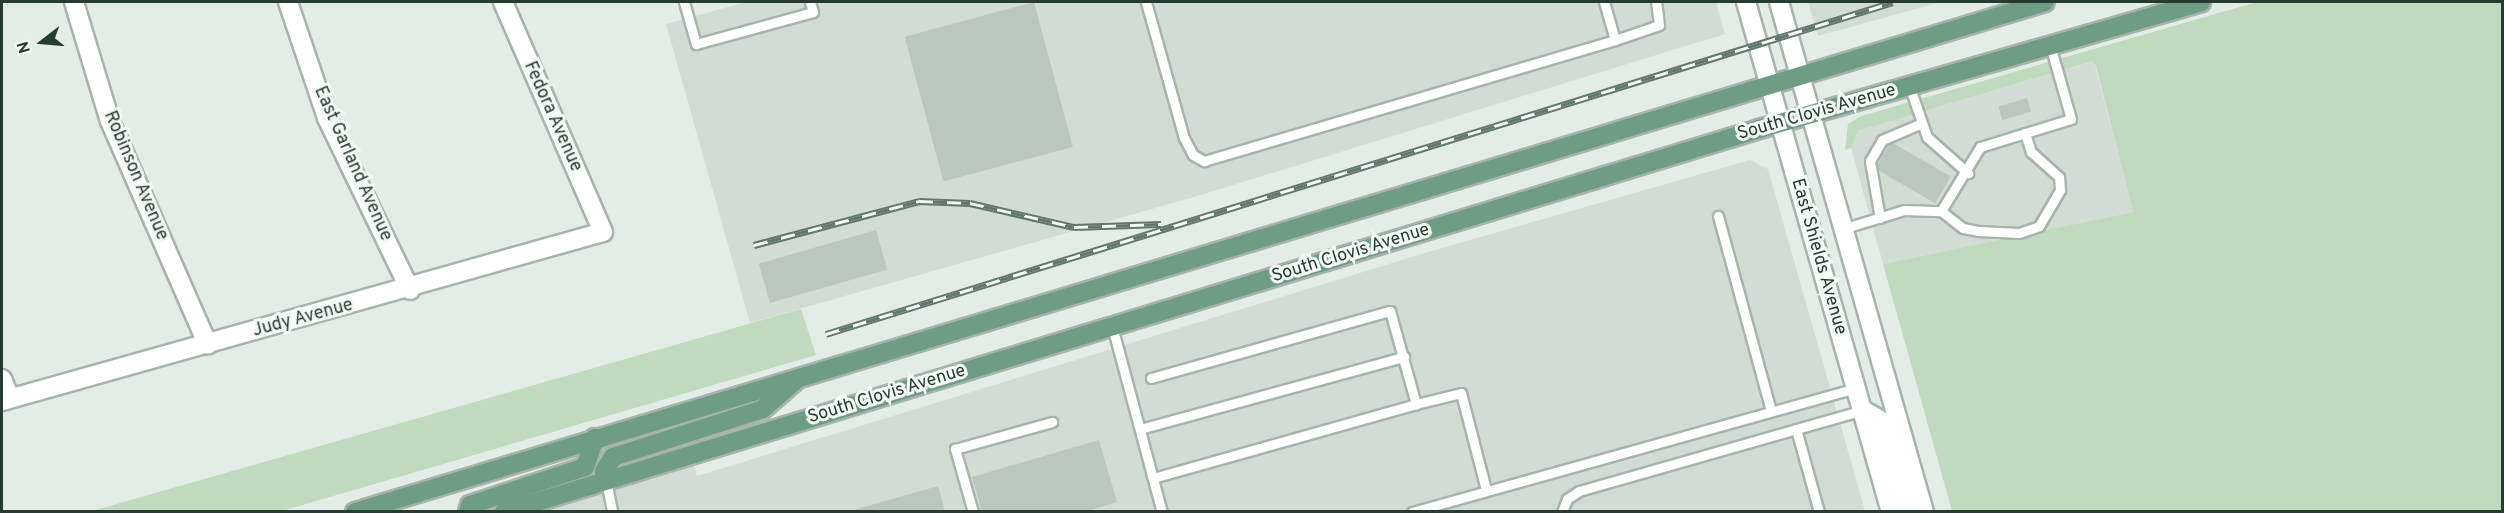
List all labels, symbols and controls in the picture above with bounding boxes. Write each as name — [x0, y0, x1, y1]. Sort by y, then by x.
north arrow — [12, 12, 72, 72]
text: N — [13, 39, 36, 55]
street label: Fedora Avenue — [518, 58, 586, 176]
street label: South Clovis Avenue — [1735, 80, 1899, 146]
street label: East Garland Avenue — [308, 83, 396, 245]
street label: Robinson Avenue — [98, 108, 172, 244]
street label: East Shields Avenue — [1785, 176, 1851, 338]
street label: South Clovis Avenue — [1269, 220, 1433, 288]
street label: Judy Avenue — [250, 295, 356, 343]
street label: South Clovis Avenue — [805, 361, 969, 429]

